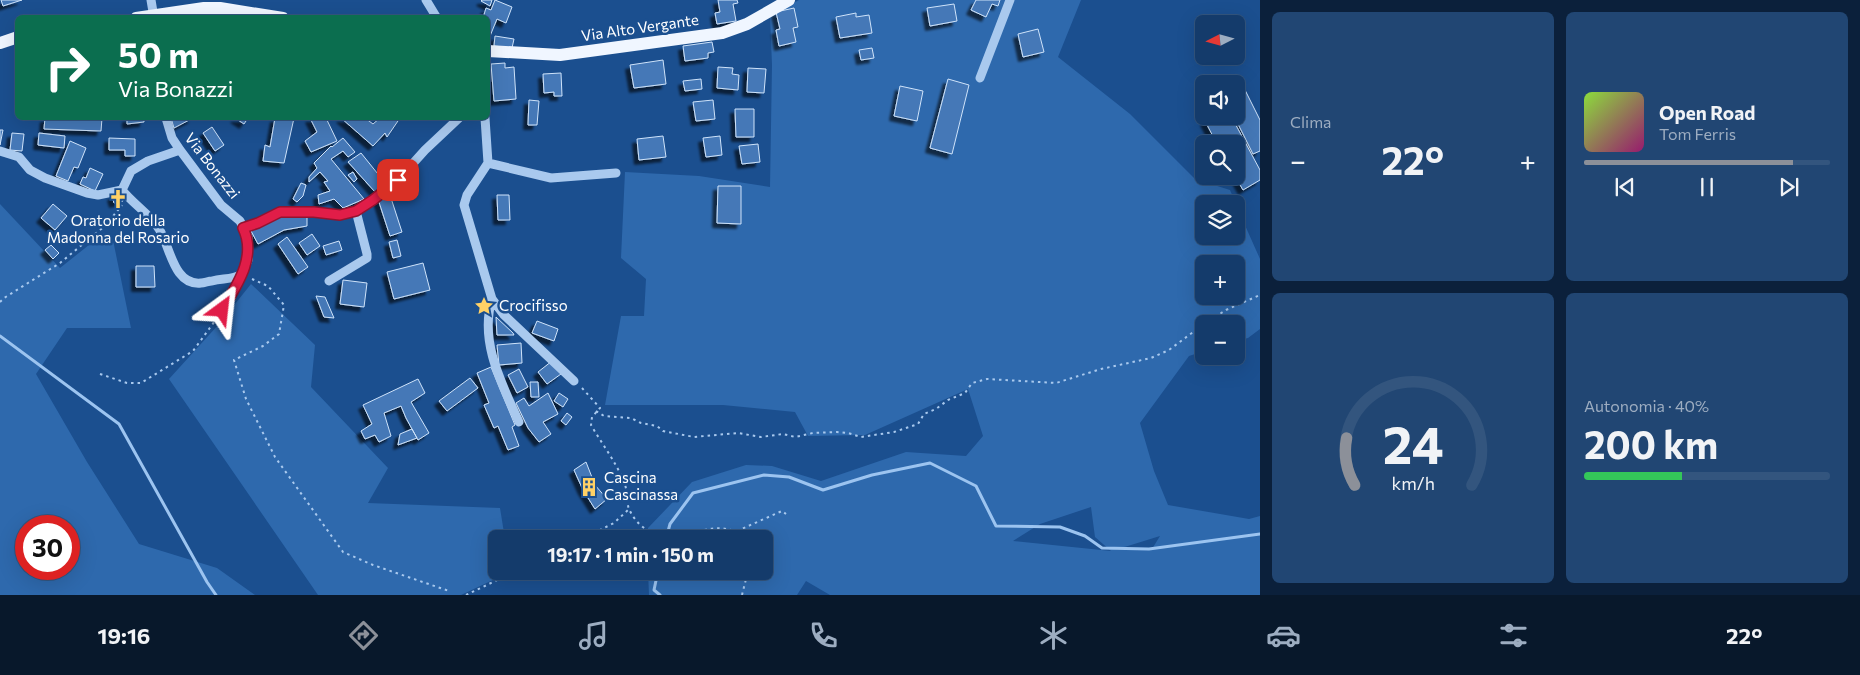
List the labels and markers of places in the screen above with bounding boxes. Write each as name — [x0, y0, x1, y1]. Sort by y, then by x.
pin — [377, 159, 419, 201]
church icon: Oratorio della Madonna del Rosario — [107, 188, 129, 210]
place label: Oratorio della Madonna del Rosario — [47, 211, 189, 246]
place icon: Crocifisso — [473, 295, 495, 317]
place label: Crocifisso — [499, 296, 568, 314]
place label: Cascina Cascinassa — [604, 468, 678, 503]
building icon: Cascina Cascinassa — [578, 476, 600, 498]

